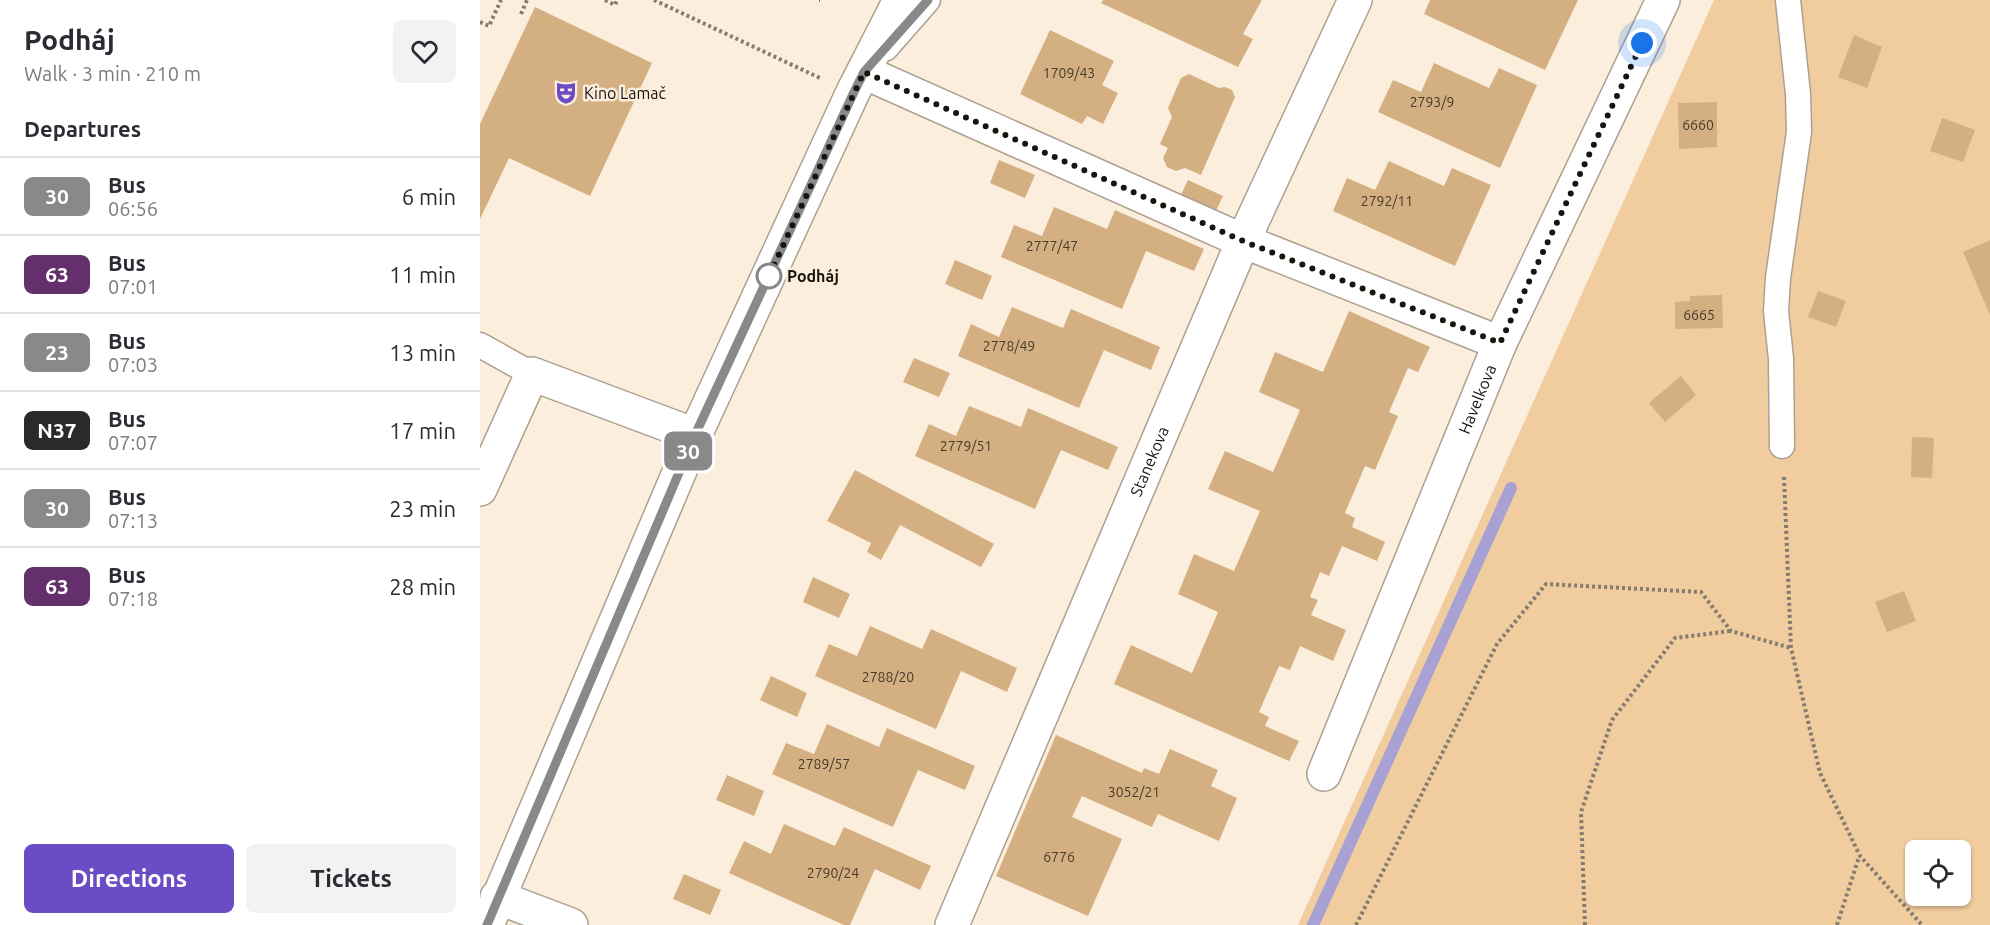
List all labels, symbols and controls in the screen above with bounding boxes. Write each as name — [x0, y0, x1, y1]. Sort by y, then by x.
button: heart — [393, 20, 456, 83]
text: Podháj — [24, 24, 115, 55]
your location — [1627, 28, 1657, 58]
text: Walk · 3 min · 210 m — [24, 62, 201, 85]
house number: 1709/43 — [1043, 65, 1095, 81]
theatre icon: Kino Lamač — [553, 80, 579, 106]
place label: Kino Lamač — [584, 84, 667, 102]
house number: 2793/9 — [1410, 94, 1454, 110]
text: Departures — [24, 116, 141, 141]
house number: 6660 — [1682, 117, 1714, 133]
text: Bus — [108, 172, 146, 197]
text: 30 — [45, 184, 69, 208]
text: 6 min — [402, 184, 456, 209]
house number: 2792/11 — [1361, 193, 1413, 209]
text: 06:56 — [108, 197, 158, 220]
house number: 2777/47 — [1026, 238, 1078, 254]
text: Bus — [108, 250, 146, 275]
text: 63 — [45, 262, 69, 286]
text: 11 min — [389, 262, 456, 287]
marker: Podháj — [756, 263, 782, 289]
place label: Podháj — [787, 267, 839, 285]
text: 07:01 — [108, 275, 158, 298]
house number: 6665 — [1683, 307, 1715, 323]
text: Bus — [108, 328, 146, 353]
house number: 2778/49 — [983, 338, 1035, 354]
text: 23 — [45, 340, 69, 364]
text: 13 min — [389, 340, 456, 365]
text: 07:03 — [108, 353, 158, 376]
street label: Havelkova — [1455, 362, 1499, 436]
text: Bus — [108, 406, 146, 431]
text: N37 — [37, 418, 77, 442]
text: 17 min — [389, 418, 456, 443]
street label: Stanekova — [1127, 424, 1172, 499]
text: 07:07 — [108, 431, 158, 454]
line badge: 30 — [661, 432, 715, 470]
house number: 2779/51 — [940, 438, 992, 454]
text: 30 — [676, 439, 700, 463]
text: Bus — [108, 484, 146, 509]
text: 30 — [45, 496, 69, 520]
text: 23 min — [389, 496, 456, 521]
text: 07:13 — [108, 509, 158, 532]
text: Bus — [108, 562, 146, 587]
text: 63 — [45, 574, 69, 598]
text: 28 min — [389, 574, 456, 599]
text: 07:18 — [108, 587, 158, 610]
house number: 2788/20 — [862, 669, 914, 685]
house number: 2789/57 — [798, 756, 850, 772]
house number: 3052/21 — [1108, 784, 1160, 800]
map controls — [1905, 840, 1971, 906]
button: locate — [1905, 840, 1971, 906]
button: Directions — [24, 844, 234, 913]
button: Tickets — [246, 844, 456, 913]
house number: 6776 — [1043, 849, 1075, 865]
house number: 2790/24 — [807, 865, 859, 881]

